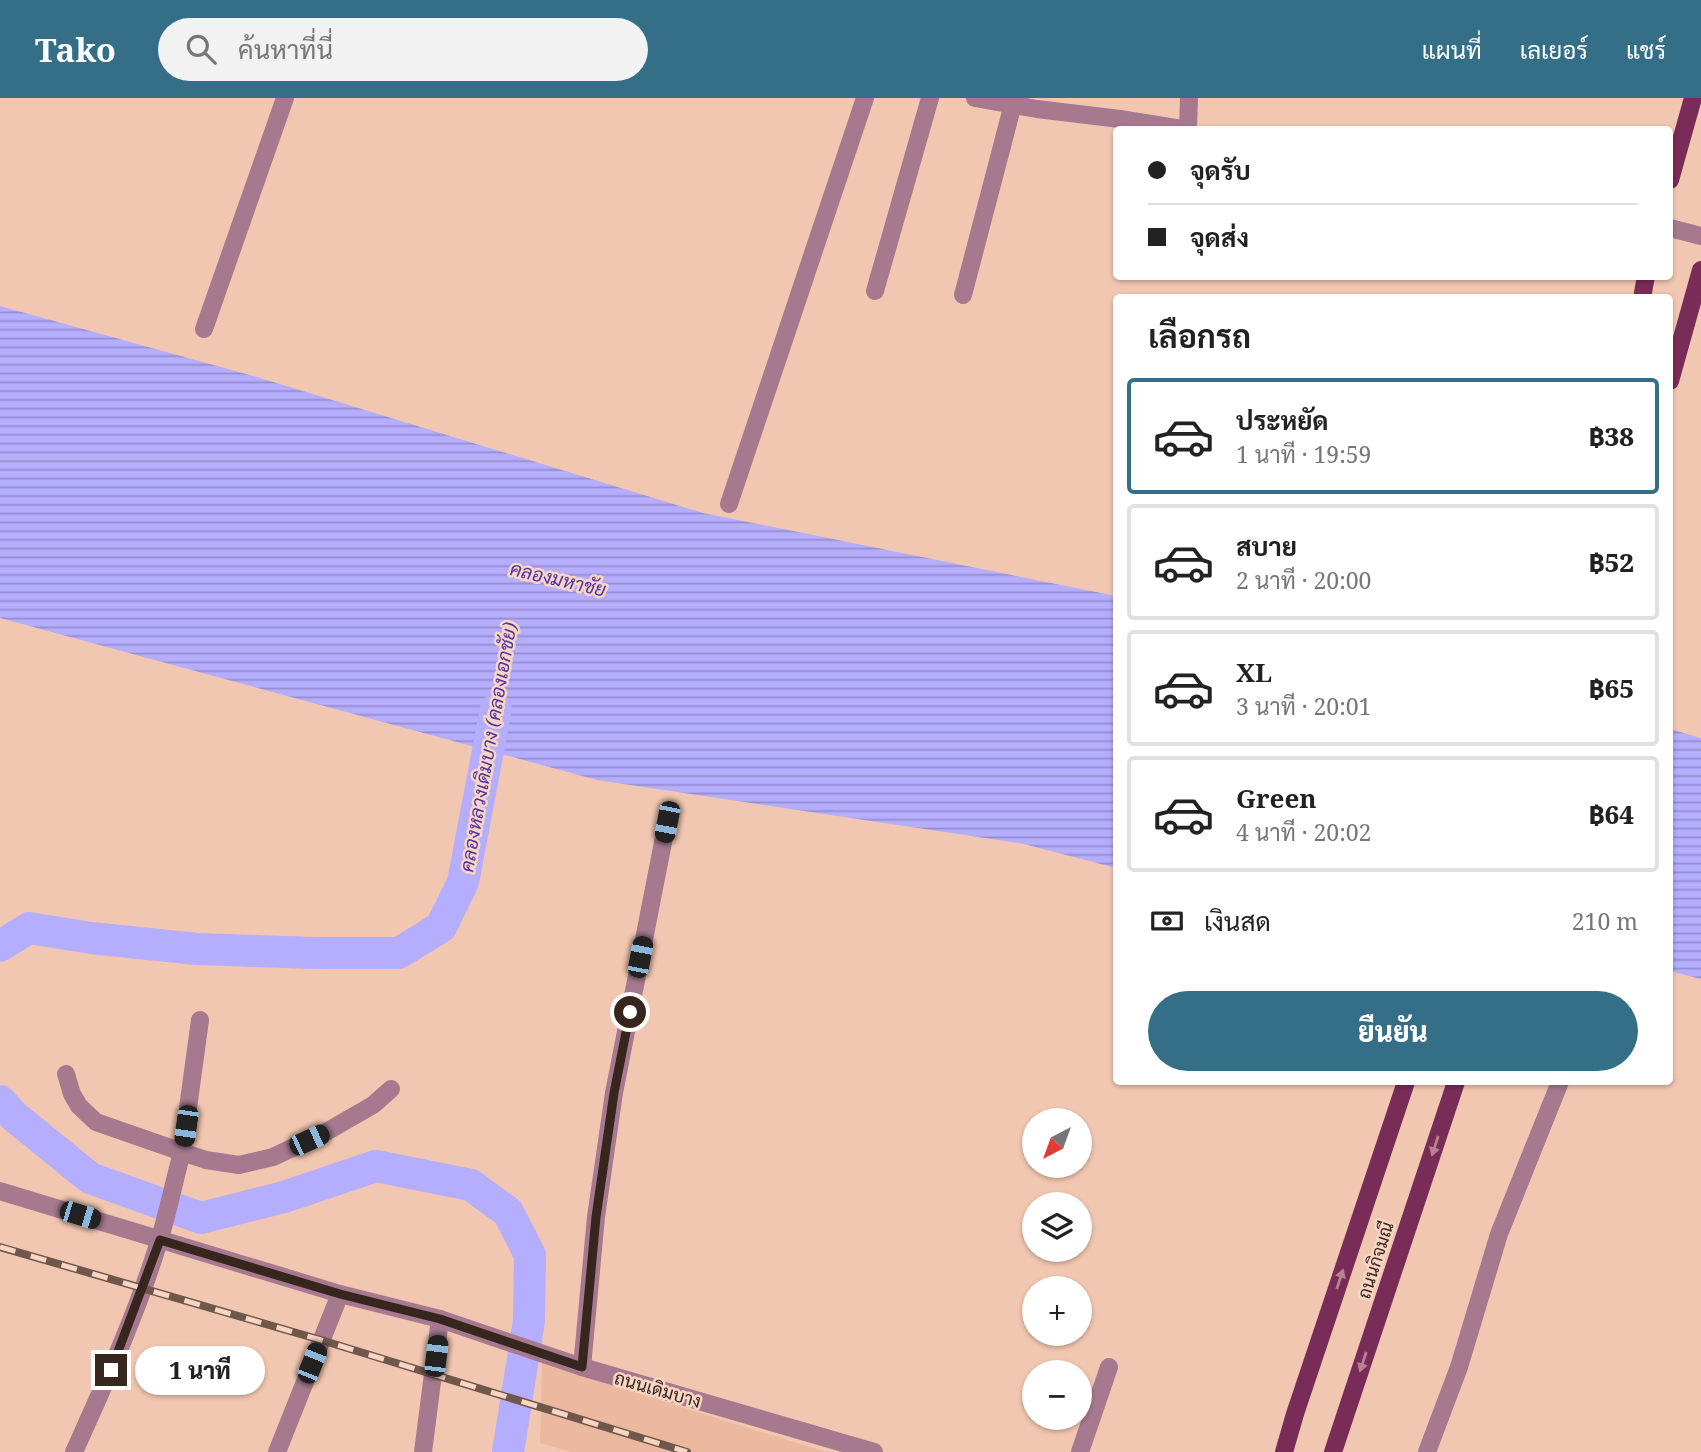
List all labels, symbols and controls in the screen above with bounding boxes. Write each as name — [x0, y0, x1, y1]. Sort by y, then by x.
search box — [158, 18, 648, 81]
text: Tako — [35, 27, 116, 72]
icon: search — [182, 30, 220, 68]
text: ค้นหาที่นี่ — [238, 31, 333, 67]
text: แผนที่ — [1422, 33, 1482, 66]
text: เลเยอร์ — [1520, 33, 1588, 66]
text: แชร์ — [1626, 33, 1666, 66]
text: จุดรับ — [1190, 152, 1251, 188]
text: จุดส่ง — [1190, 219, 1249, 255]
text: เลือกรถ — [1148, 314, 1251, 357]
text: ประหยัด — [1236, 402, 1329, 438]
icon: car — [1152, 405, 1215, 468]
text: ฿38 — [1589, 418, 1634, 454]
text: 1 นาที · 19:59 — [1236, 438, 1371, 470]
text: สบาย — [1236, 528, 1297, 564]
icon: car — [1152, 531, 1215, 594]
text: ฿52 — [1589, 544, 1634, 580]
water label: คลองมหาชัย — [508, 555, 609, 603]
text: 2 นาที · 20:00 — [1236, 564, 1371, 596]
water label: คลองหลวงเดิมบาง (คลองเอกชัย) — [453, 620, 523, 874]
text: XL — [1236, 654, 1272, 690]
icon: car — [1152, 657, 1215, 720]
text: ฿65 — [1589, 670, 1634, 706]
text: 3 นาที · 20:01 — [1236, 690, 1371, 722]
text: Green — [1236, 780, 1317, 816]
icon: car — [1152, 783, 1215, 846]
text: ฿64 — [1589, 796, 1634, 832]
car — [653, 799, 682, 845]
text: 4 นาที · 20:02 — [1236, 816, 1371, 848]
icon: cash — [1148, 902, 1186, 940]
text: เงินสด — [1204, 903, 1271, 939]
text: 210 m — [1572, 905, 1638, 937]
car — [626, 934, 655, 980]
button: ยืนยัน — [1148, 991, 1638, 1071]
route start — [614, 996, 646, 1028]
car — [173, 1104, 200, 1148]
north arrow — [1022, 1108, 1092, 1178]
map controls — [1022, 1108, 1092, 1430]
car — [286, 1122, 333, 1158]
one-way arrow — [1429, 1136, 1440, 1157]
button: layers — [1022, 1192, 1092, 1262]
car — [57, 1199, 104, 1231]
street label: ถนนกิจมณี — [1351, 1218, 1399, 1302]
one-way arrow — [1335, 1269, 1346, 1290]
button: + — [1022, 1276, 1092, 1346]
car — [424, 1334, 449, 1378]
car — [295, 1340, 330, 1386]
callout: 1 นาที — [136, 1346, 265, 1394]
one-way arrow — [1357, 1352, 1368, 1373]
route end — [95, 1354, 127, 1386]
text: 1 นาที — [169, 1354, 231, 1386]
button: − — [1022, 1360, 1092, 1430]
street label: ถนนเดิมบาง — [612, 1365, 704, 1413]

